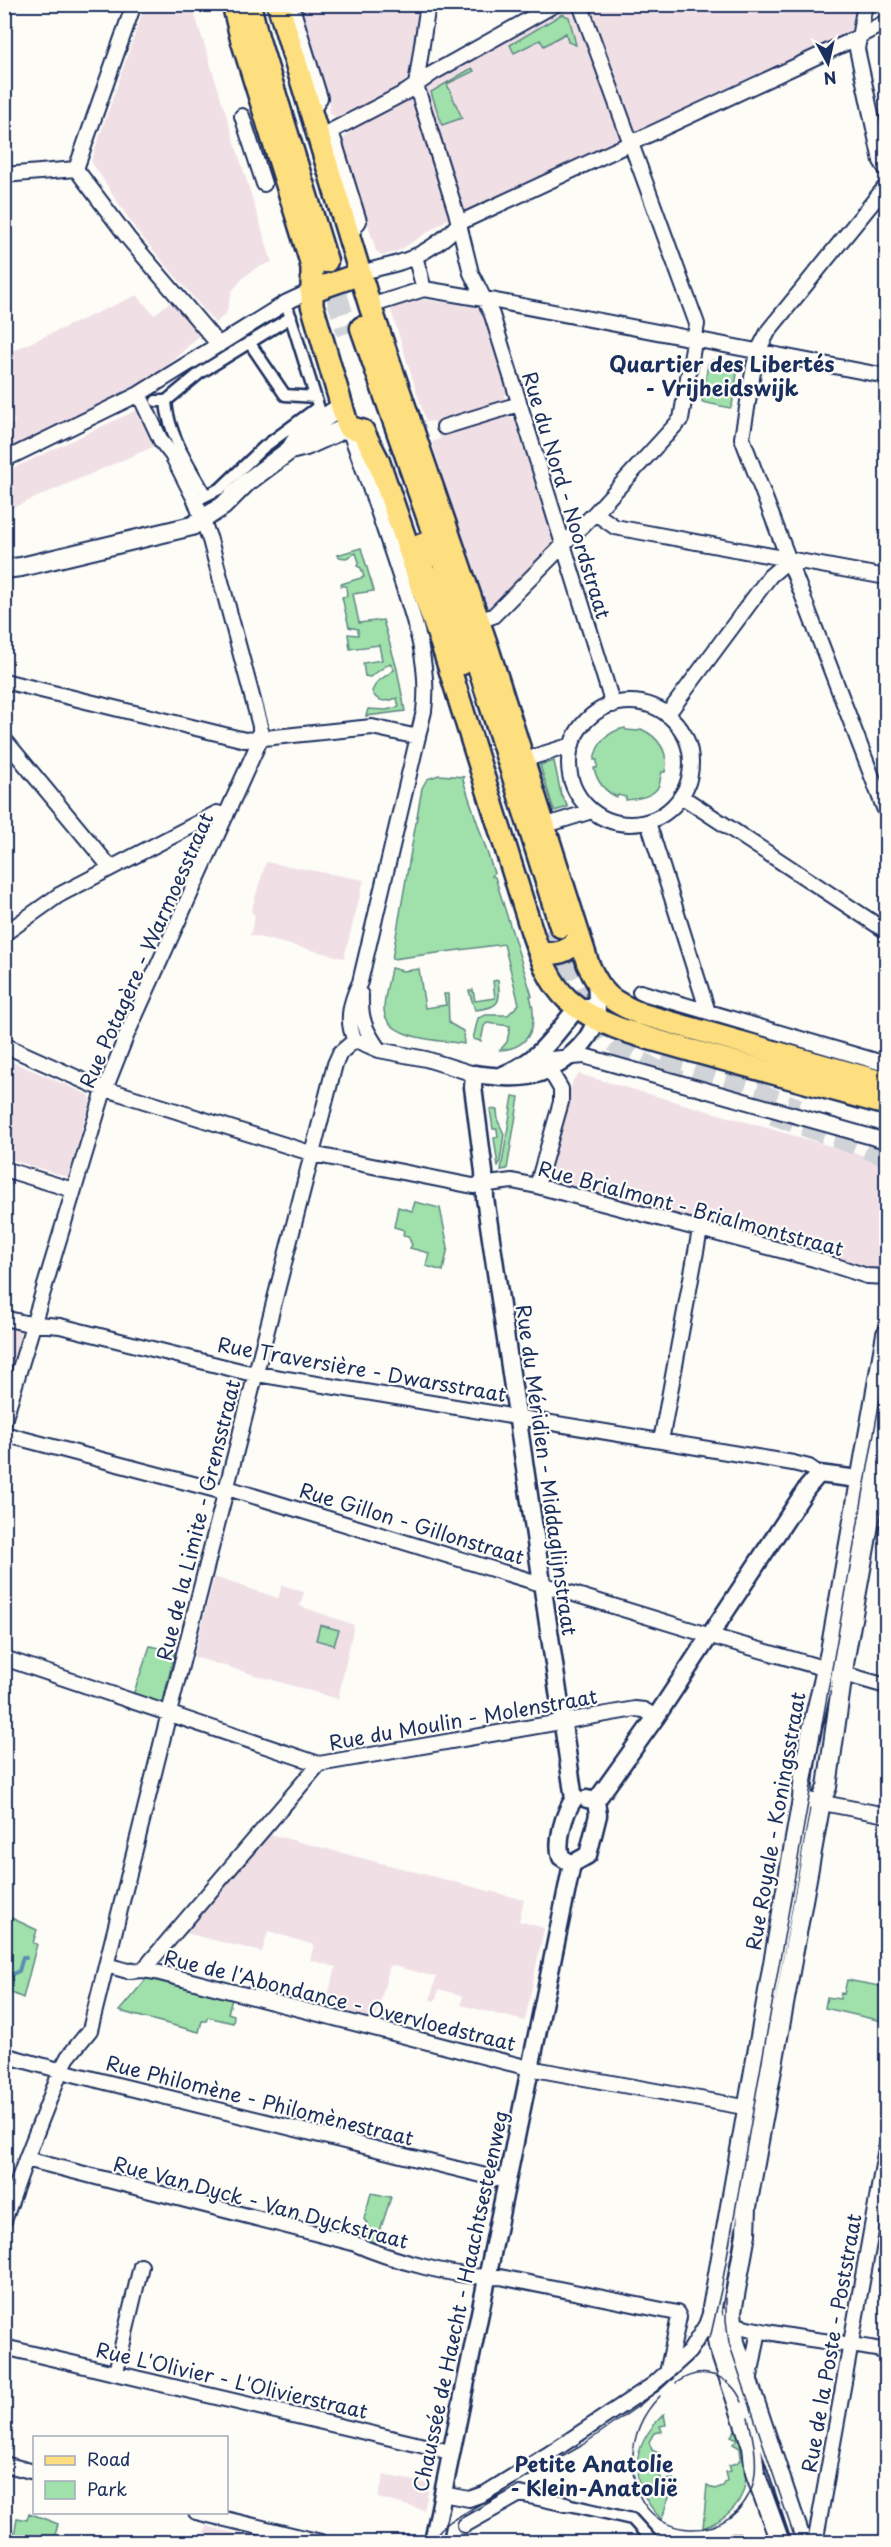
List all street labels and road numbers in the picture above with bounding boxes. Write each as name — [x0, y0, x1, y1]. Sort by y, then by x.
street label: Rue du Nord - Noordstraat — [515, 368, 619, 622]
street label: Rue Potagère - Warmoesstraat — [72, 807, 220, 1093]
street label: Rue Brialmont - Brialmontstraat — [535, 1153, 847, 1263]
street label: Rue du Méridien - Middaglijnstraat — [509, 1303, 585, 1637]
street label: Rue Traversière - Dwarsstraat — [215, 1329, 509, 1409]
street label: Rue de la Limite - Grensstraat — [149, 1376, 247, 1664]
street label: Rue Gillon - Gillonstraat — [296, 1474, 528, 1572]
street label: Rue du Moulin - Molenstraat — [327, 1681, 599, 1757]
street label: Rue Royale - Koningsstraat — [738, 1690, 812, 1952]
street label: Rue de l'Abondance - Overvloedstraat — [161, 1942, 519, 2058]
street label: Rue Philomène - Philomènestraat — [103, 2047, 417, 2153]
street label: Chaussée de Haecht - Haachtsesteenweg — [405, 2107, 515, 2495]
street label: Rue Van Dyck - Van Dyckstraat — [110, 2148, 412, 2256]
street label: Rue de la Poste - Poststraat — [793, 2211, 869, 2475]
street label: Rue L'Olivier - L'Olivierstraat — [93, 2334, 371, 2426]

